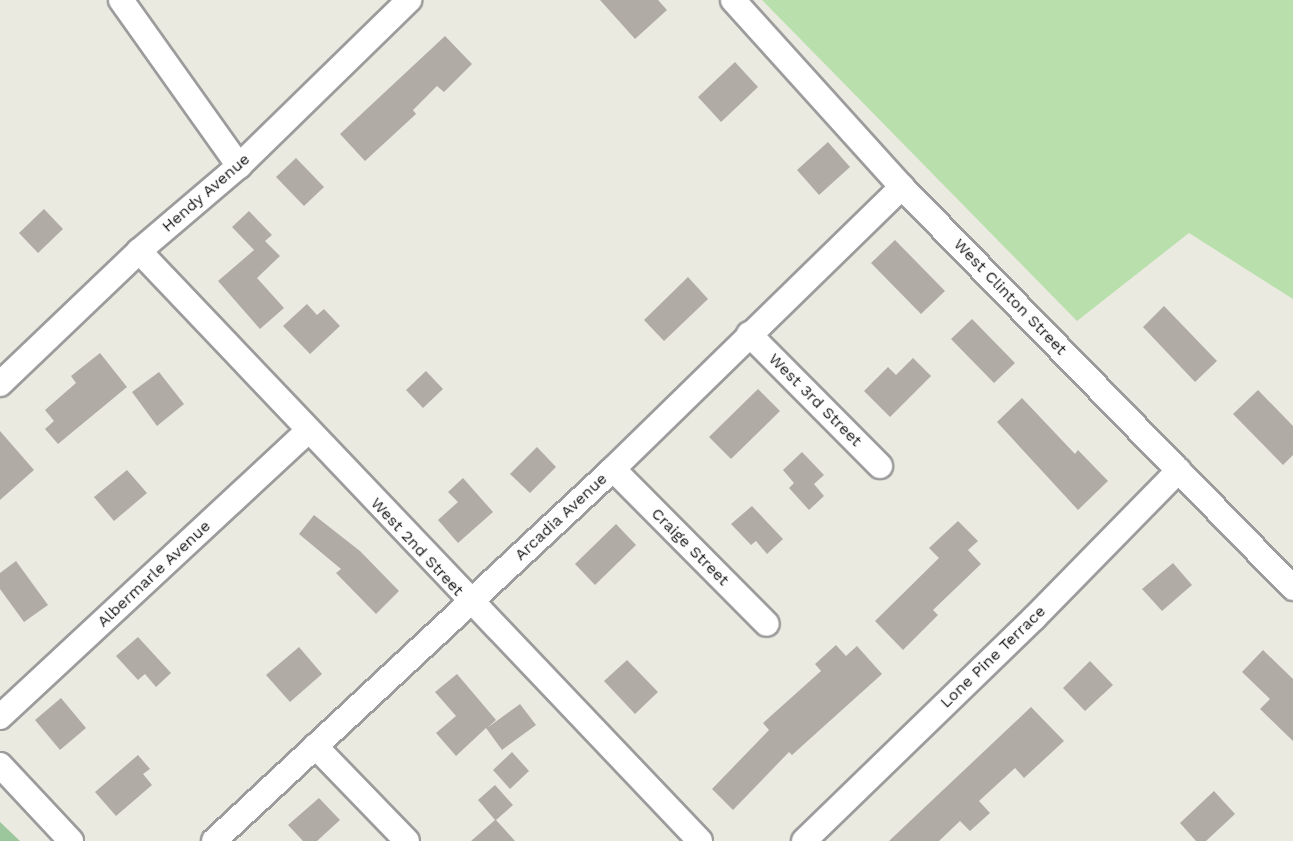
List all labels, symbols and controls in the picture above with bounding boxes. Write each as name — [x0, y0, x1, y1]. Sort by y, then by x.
street label: Hendy Avenue — [158, 149, 254, 237]
street label: West Clinton Street — [949, 235, 1071, 359]
street label: West 3rd Street — [764, 349, 866, 451]
street label: Arcadia Avenue — [510, 469, 612, 565]
street label: West 2nd Street — [366, 494, 468, 600]
street label: Craige Street — [647, 504, 733, 590]
street label: Albermarle Avenue — [93, 516, 215, 632]
street label: Lone Pine Terrace — [936, 602, 1050, 712]

